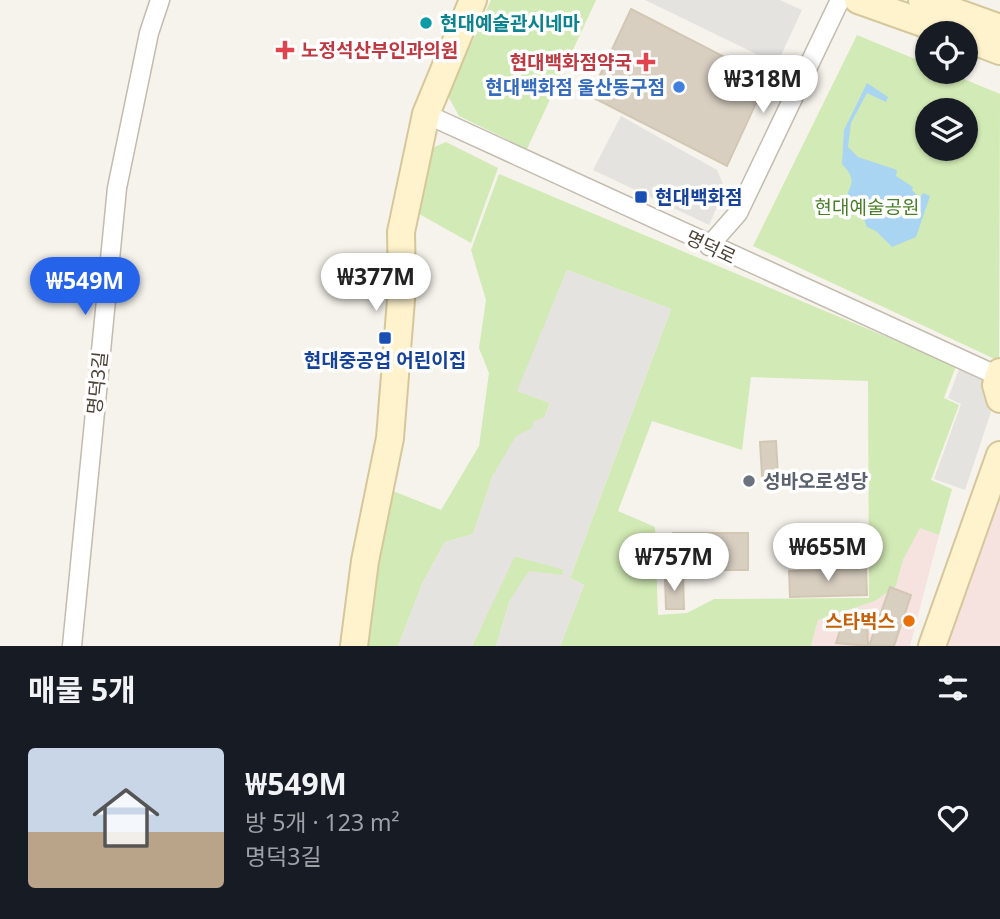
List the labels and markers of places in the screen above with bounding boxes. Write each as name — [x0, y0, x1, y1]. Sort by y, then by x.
place label: 현대예술관시네마 — [440, 10, 580, 36]
marker: 현대예술관시네마 — [418, 15, 434, 31]
place label: 노정석산부인과의원 — [301, 37, 458, 63]
marker: 노정석산부인과의원 — [275, 40, 295, 60]
place label: 현대백화점약국 — [510, 49, 632, 75]
marker: 현대백화점약국 — [638, 54, 654, 70]
pin: ₩318M — [714, 55, 812, 115]
place label: 현대백화점 울산동구점 — [485, 74, 665, 100]
marker: 현대백화점 울산동구점 — [671, 79, 687, 95]
place label: 현대백화점 — [655, 184, 742, 210]
marker: 현대백화점 — [633, 189, 649, 205]
pin: ₩377M — [327, 254, 425, 313]
pin: ₩549M — [36, 258, 134, 317]
marker: 현대중공업 어린이집 — [377, 330, 393, 346]
place label: 현대중공업 어린이집 — [304, 347, 466, 373]
place label: 성바오로성당 — [763, 468, 868, 494]
marker: 성바오로성당 — [741, 473, 757, 489]
pin: ₩655M — [779, 524, 877, 583]
pin: ₩757M — [625, 534, 723, 593]
place label: 스타벅스 — [825, 608, 895, 634]
marker: 스타벅스 — [901, 613, 917, 629]

